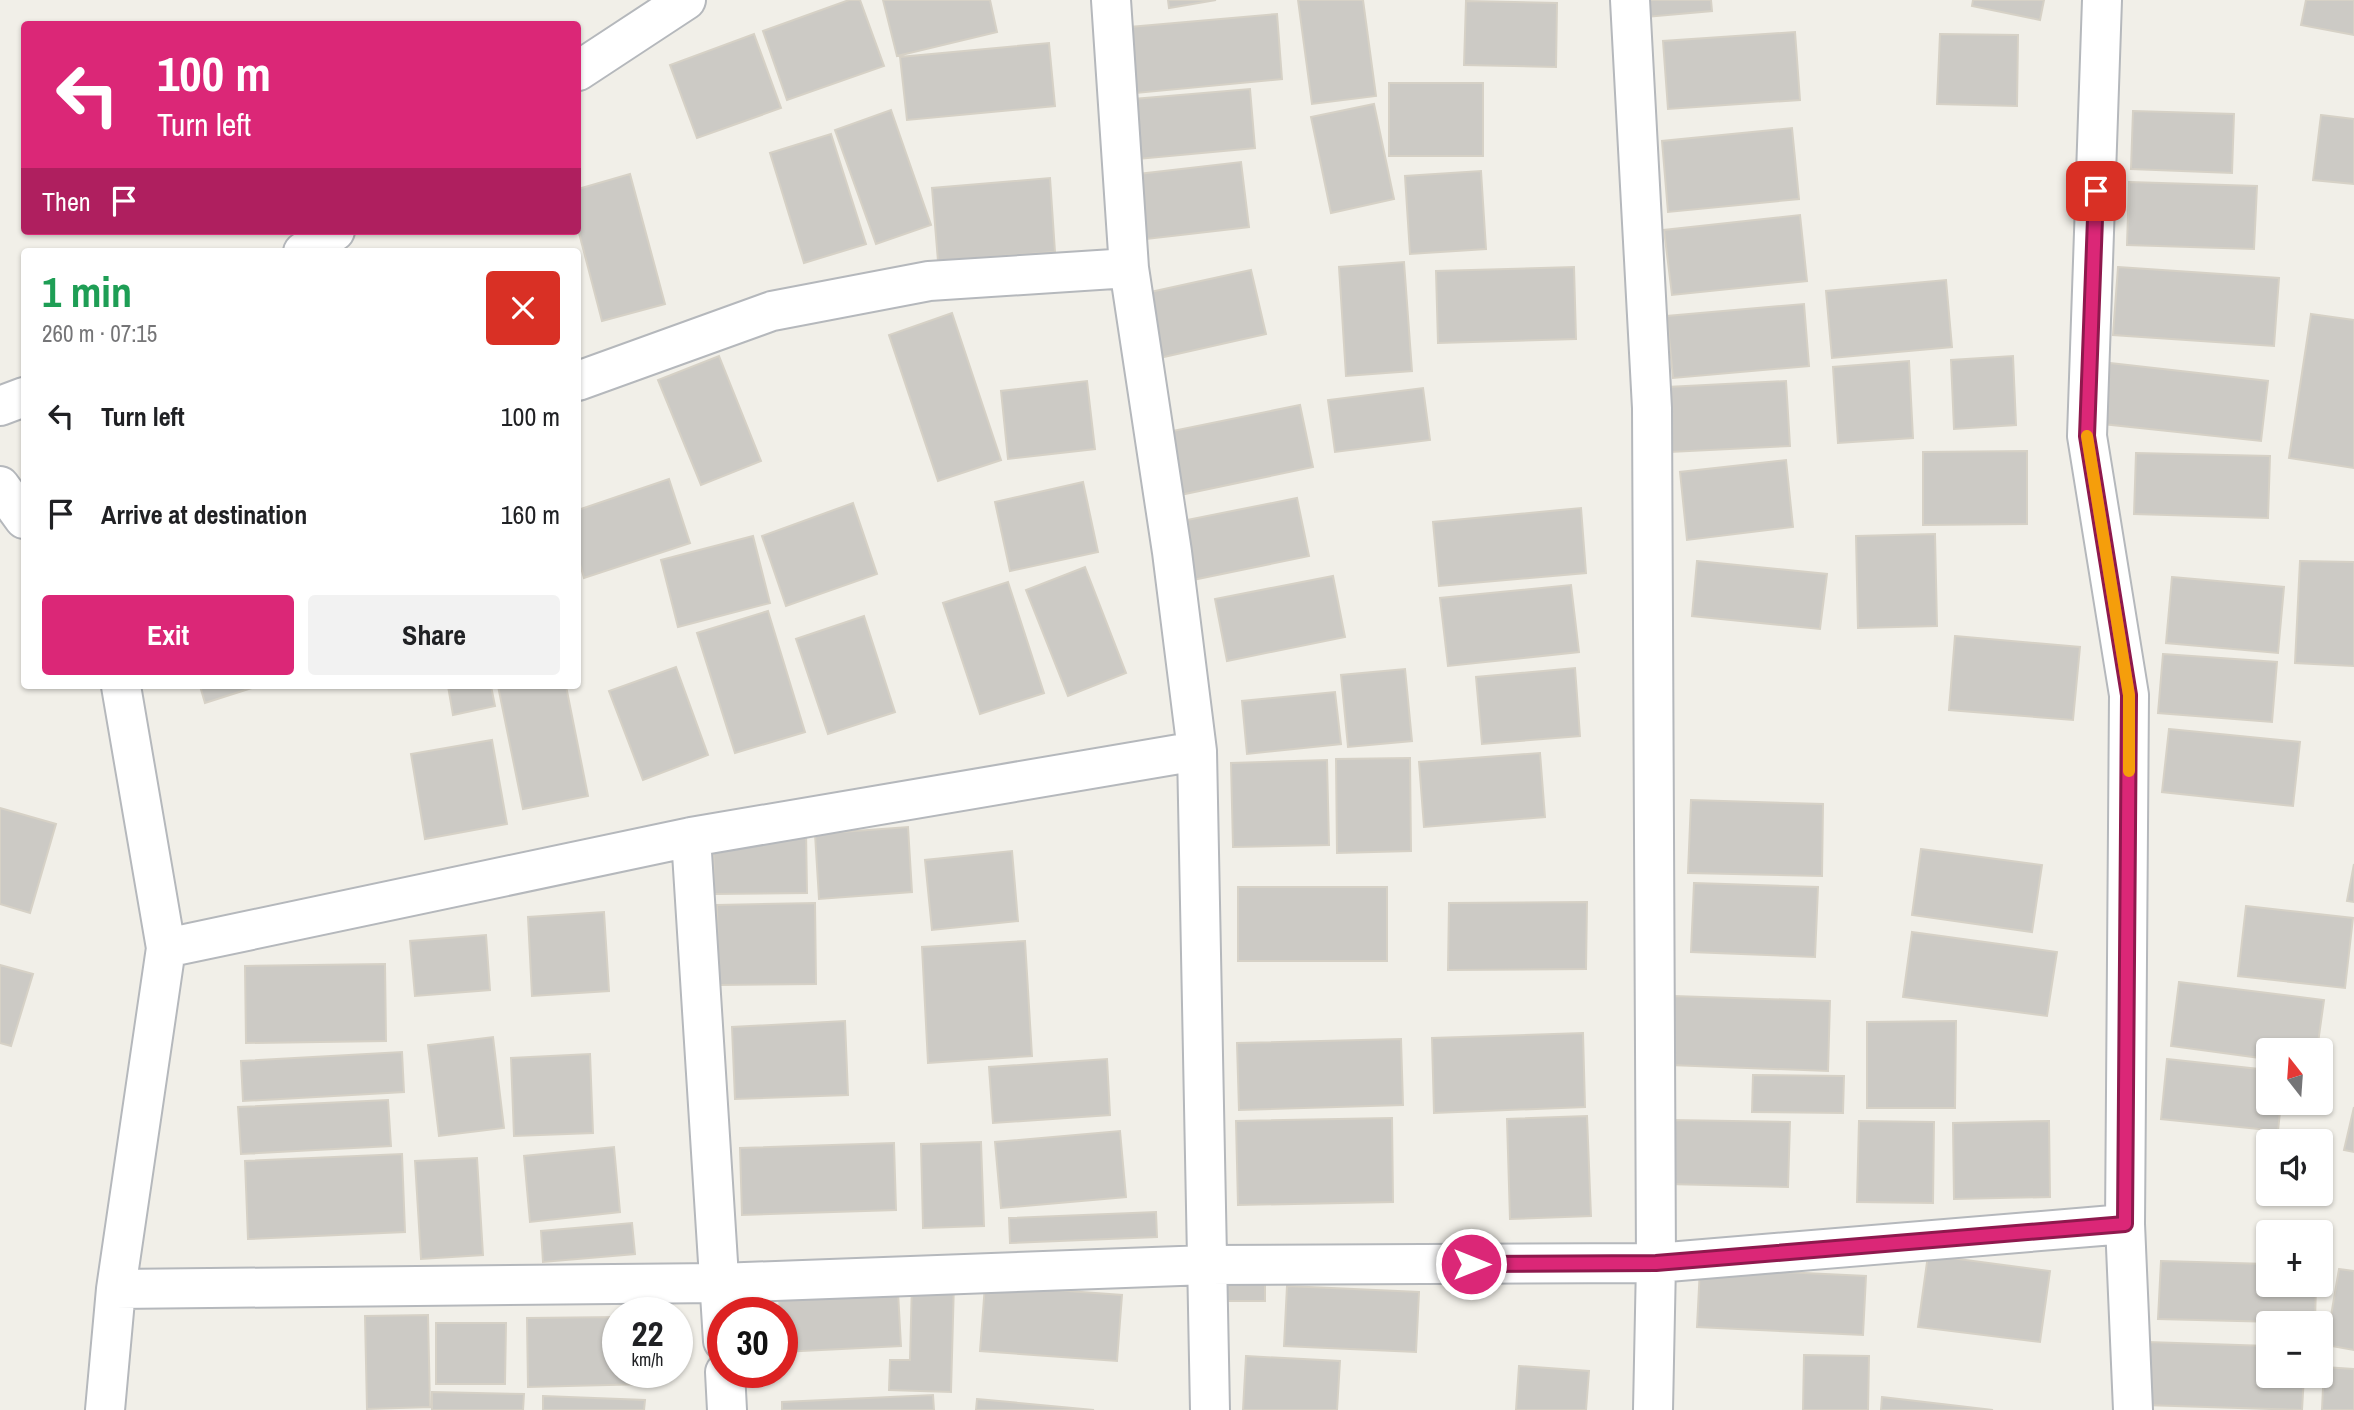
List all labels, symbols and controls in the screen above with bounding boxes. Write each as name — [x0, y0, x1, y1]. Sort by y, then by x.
text: 100 m — [157, 40, 271, 106]
icon: left — [42, 49, 133, 140]
text: Turn left — [157, 103, 251, 146]
pin — [2066, 161, 2126, 221]
icon: arrive — [2077, 172, 2115, 210]
icon: arrive — [105, 182, 143, 220]
text: Then — [42, 184, 91, 219]
text: 1 min — [42, 264, 132, 320]
button: close — [486, 271, 560, 345]
text: 260 m · 07:15 — [42, 318, 157, 349]
icon: left — [42, 397, 80, 435]
text: Turn left — [101, 399, 185, 434]
text: 100 m — [501, 399, 560, 434]
icon: arrive — [42, 495, 80, 533]
text: Arrive at destination — [101, 497, 307, 532]
text: 160 m — [501, 497, 560, 532]
button: Exit — [42, 595, 294, 675]
button: Share — [308, 595, 560, 675]
north arrow — [2256, 1038, 2333, 1115]
map controls — [2256, 1038, 2333, 1388]
button: sound — [2256, 1129, 2333, 1206]
button: + — [2256, 1220, 2333, 1297]
position arrow — [1434, 1227, 1508, 1301]
speed limit sign: 30 — [707, 1297, 798, 1388]
text: 22 — [632, 1310, 663, 1357]
button: − — [2256, 1311, 2333, 1388]
text: km/h — [632, 1347, 664, 1372]

